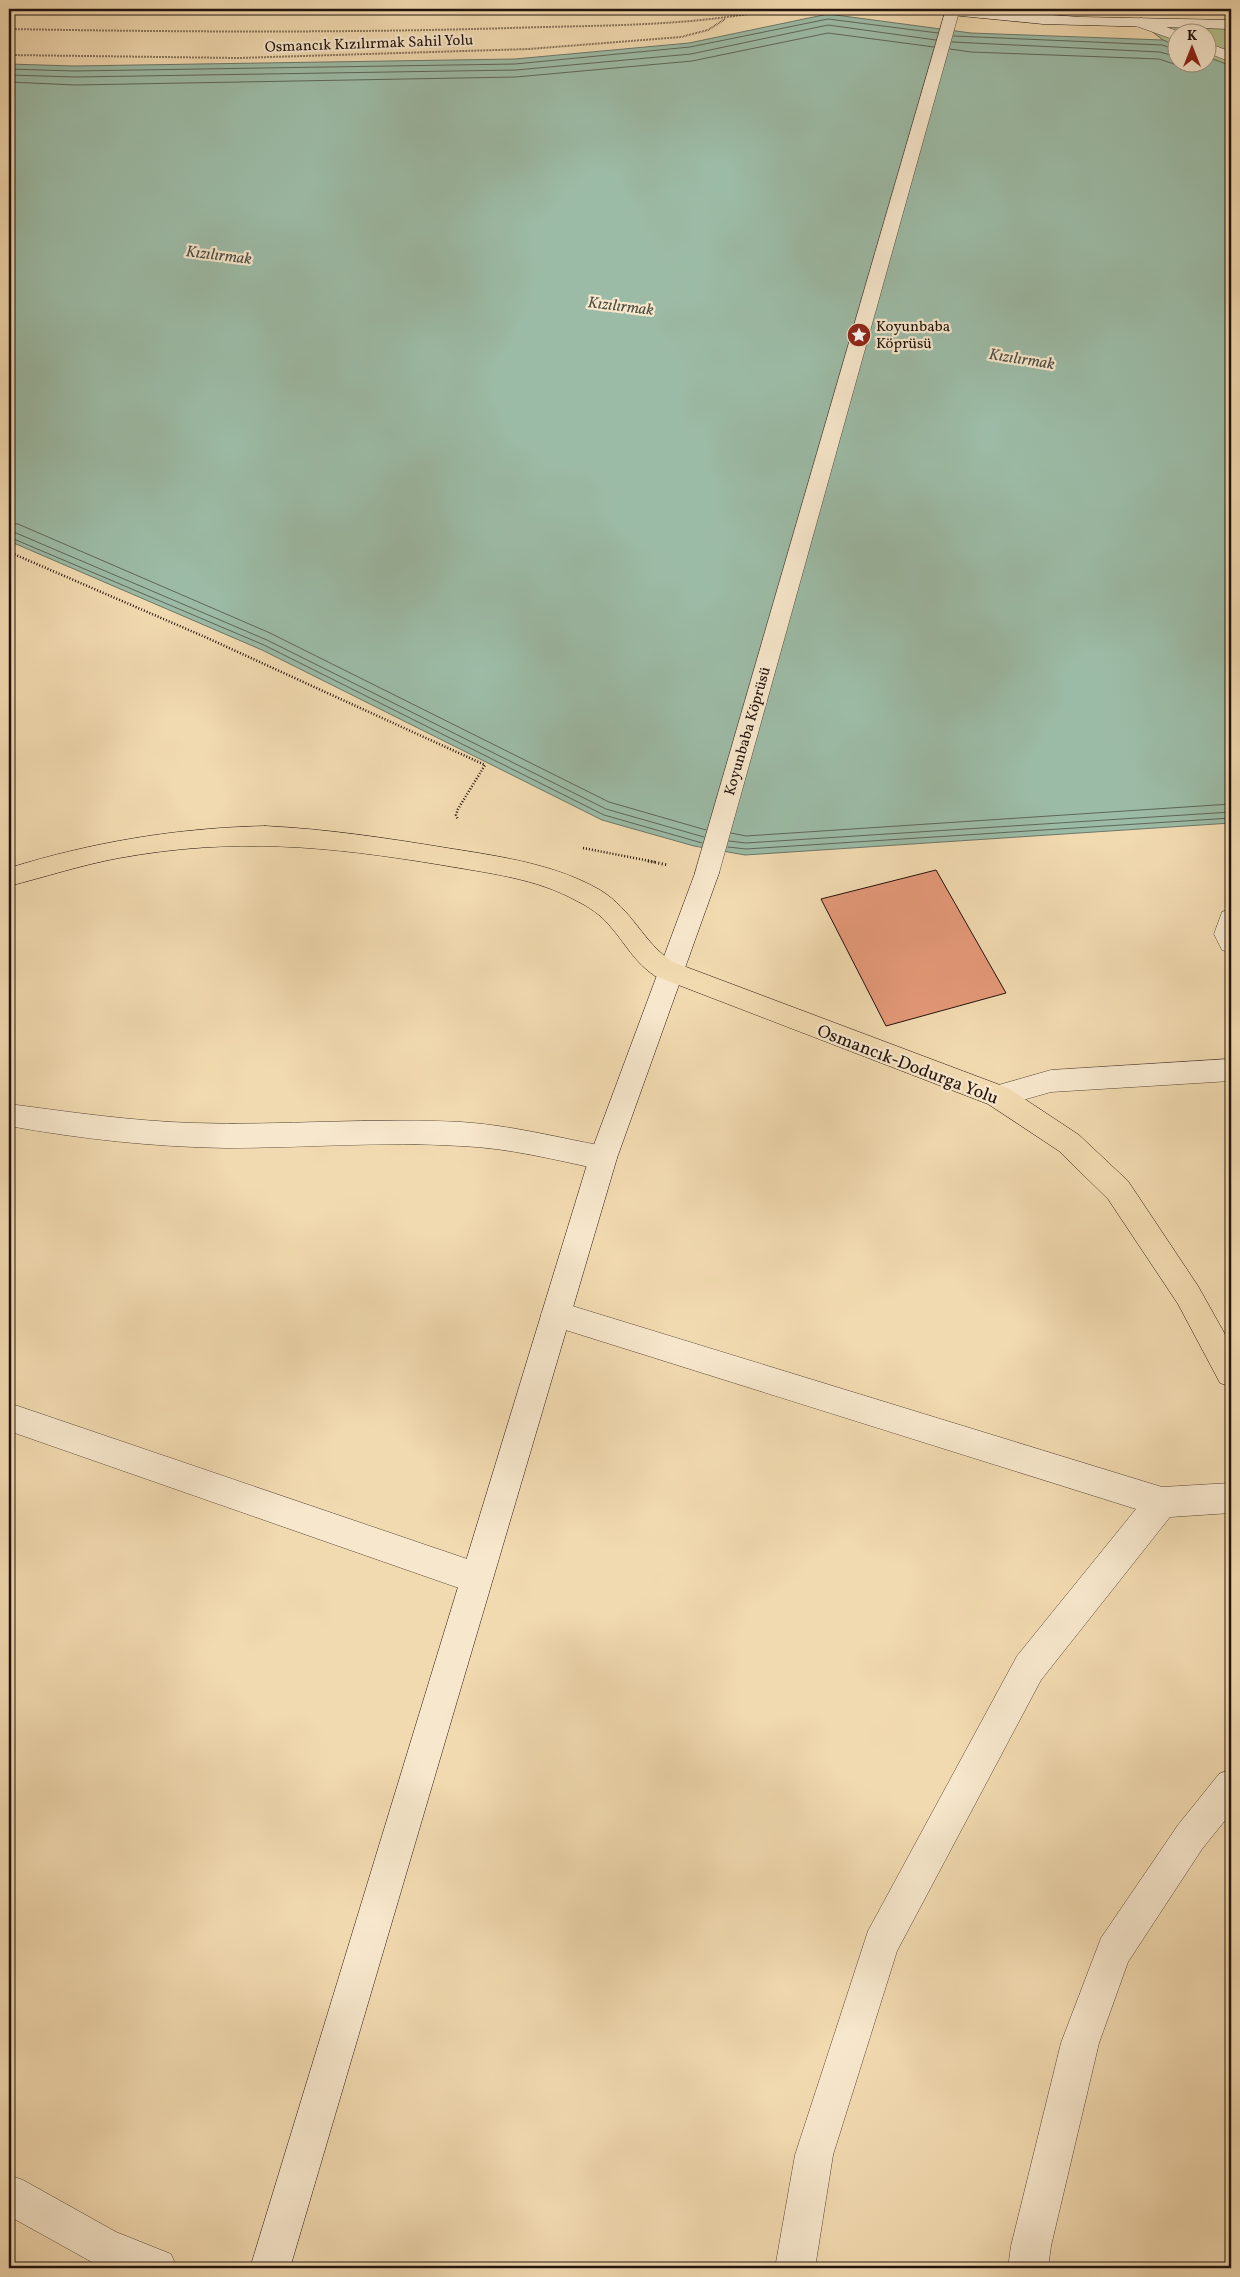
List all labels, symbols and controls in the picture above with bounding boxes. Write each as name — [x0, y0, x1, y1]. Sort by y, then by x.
north arrow — [1168, 22, 1218, 72]
text: K — [1187, 27, 1197, 46]
street label: Osmancık Kızılırmak Sahil Yolu — [264, 30, 474, 59]
water label: Kızılırmak — [184, 241, 254, 271]
water label: Kızılırmak — [586, 292, 656, 322]
place label: Koyunbaba Köprüsü — [876, 317, 950, 355]
place icon: Koyunbaba Köprüsü — [846, 322, 872, 348]
water label: Kızılırmak — [987, 344, 1057, 376]
street label: Koyunbaba Köprüsü — [720, 665, 777, 798]
street label: Osmancık-Dodurga Yolu — [813, 1019, 1002, 1112]

